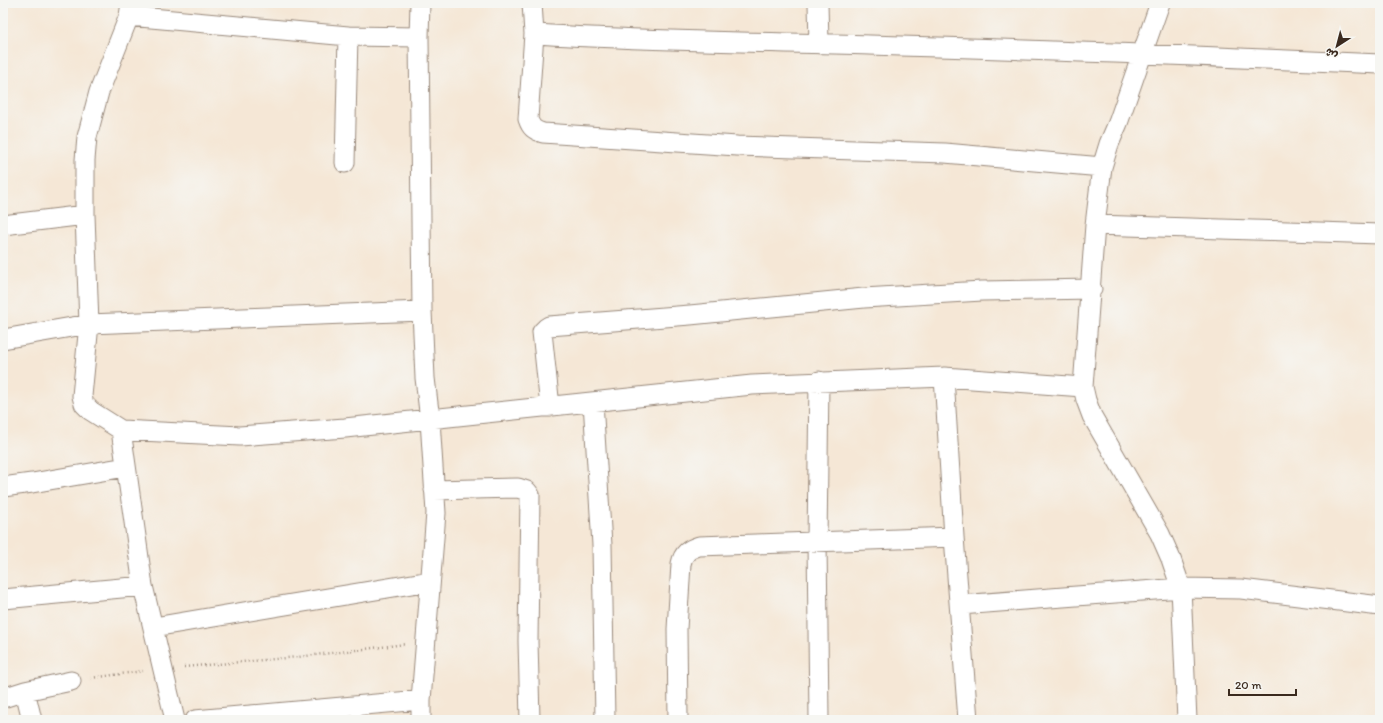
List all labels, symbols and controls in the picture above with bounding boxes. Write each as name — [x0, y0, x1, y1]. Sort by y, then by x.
north arrow — [1317, 26, 1357, 66]
text: ش — [1323, 45, 1340, 63]
scale bar — [1229, 671, 1296, 697]
text: 20 m — [1235, 678, 1262, 692]

